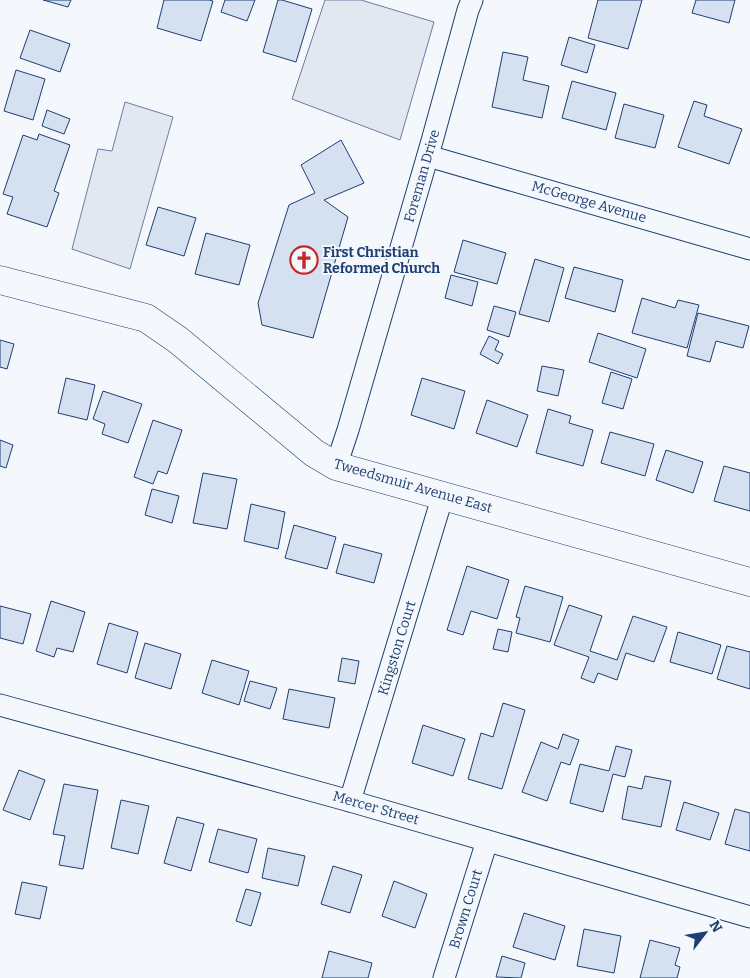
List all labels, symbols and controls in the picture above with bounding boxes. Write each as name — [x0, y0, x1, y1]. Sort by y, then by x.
street label: Foreman Drive — [401, 128, 443, 224]
street label: McGeorge Avenue — [530, 177, 648, 227]
place label: First Christian Reformed Church — [323, 244, 440, 277]
church icon: First Christian Reformed Church — [289, 245, 319, 275]
street label: Tweedsmuir Avenue East — [332, 455, 494, 517]
street label: Kingston Court — [374, 598, 420, 698]
street label: Mercer Street — [331, 788, 421, 828]
street label: Brown Court — [446, 867, 486, 951]
north arrow — [680, 908, 730, 958]
text: N — [706, 918, 726, 936]

